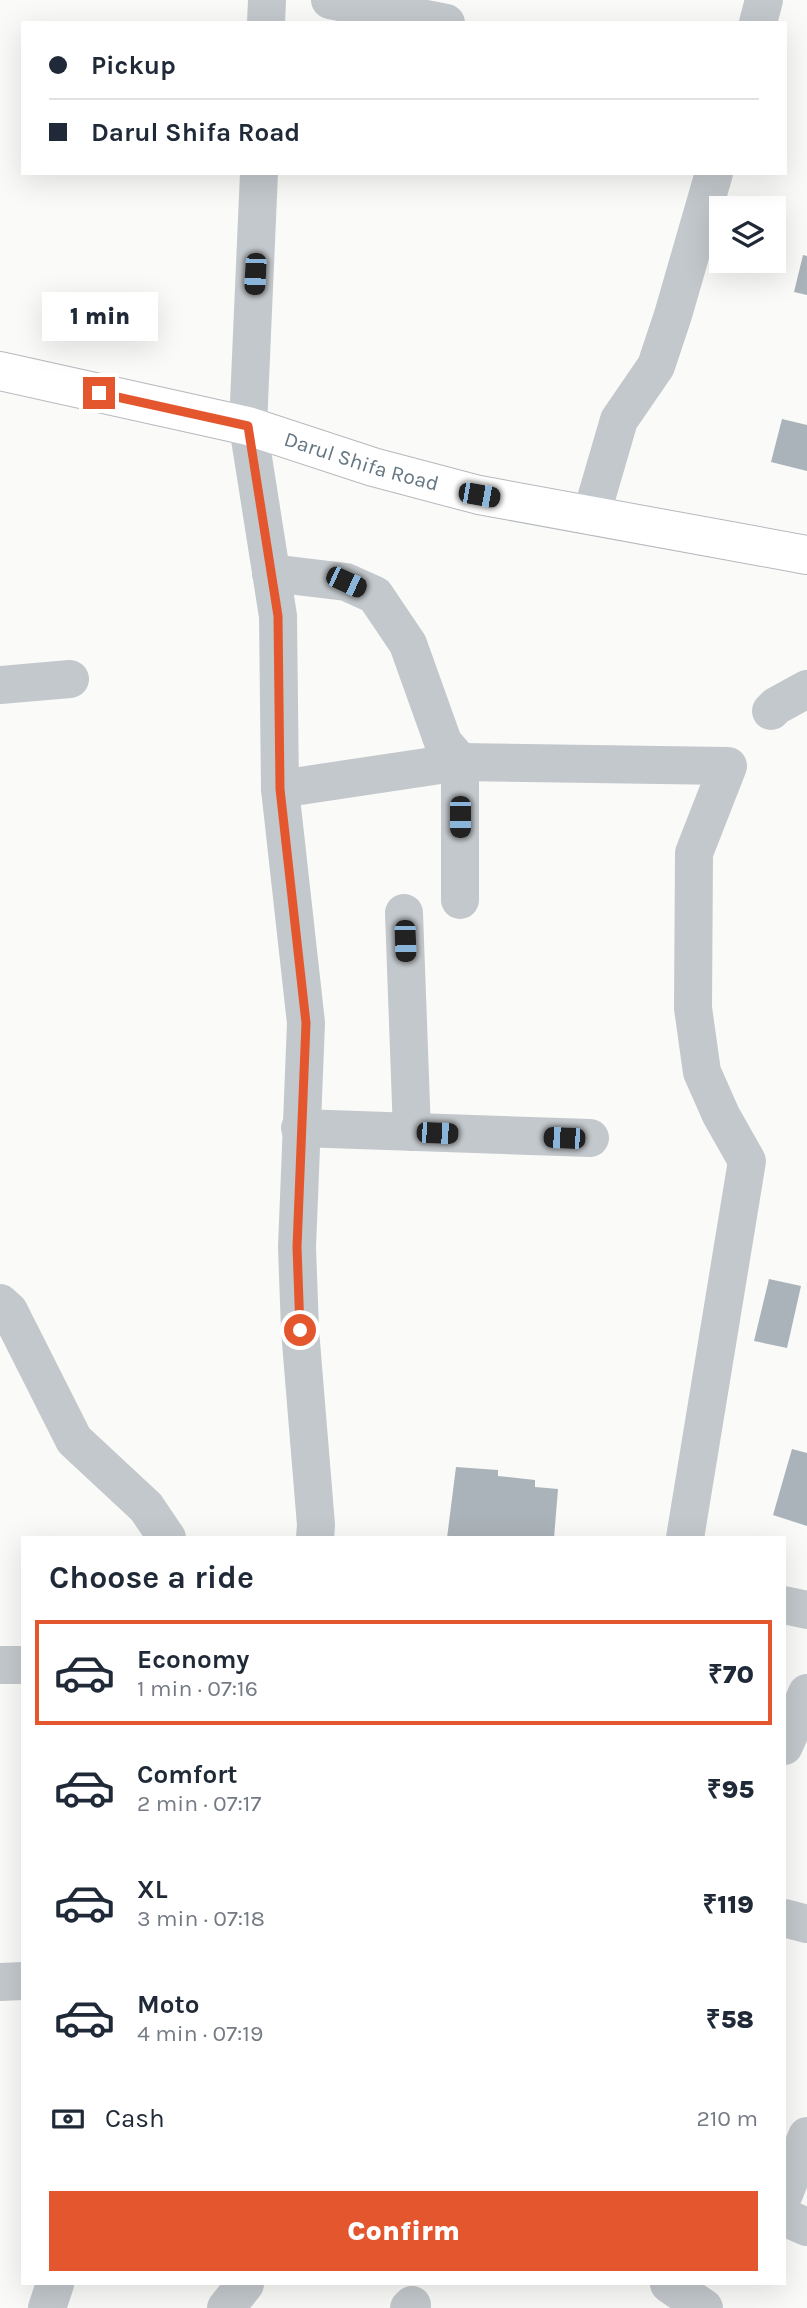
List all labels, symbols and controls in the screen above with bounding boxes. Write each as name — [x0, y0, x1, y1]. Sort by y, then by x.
text: Pickup — [91, 50, 176, 81]
text: Darul Shifa Road — [91, 117, 300, 148]
map controls — [709, 196, 786, 273]
button: layers — [709, 196, 786, 273]
car — [244, 252, 267, 296]
callout: 1 min — [41, 292, 157, 340]
text: 1 min — [70, 303, 130, 330]
route end — [83, 377, 115, 409]
street label: Darul Shifa Road — [281, 427, 441, 496]
car — [457, 481, 502, 509]
car — [323, 564, 370, 600]
car — [450, 796, 471, 838]
car — [394, 920, 417, 962]
car — [416, 1122, 459, 1144]
car — [543, 1127, 586, 1149]
route start — [284, 1314, 316, 1346]
text: Choose a ride — [49, 1559, 254, 1596]
icon: car — [53, 1641, 116, 1704]
text: Economy — [137, 1644, 249, 1675]
text: ₹70 — [708, 1659, 754, 1690]
text: 1 min · 07:16 — [137, 1675, 258, 1702]
icon: car — [53, 1756, 116, 1819]
text: Comfort — [137, 1759, 238, 1790]
text: ₹95 — [707, 1774, 754, 1805]
text: 2 min · 07:17 — [137, 1790, 261, 1817]
icon: car — [53, 1871, 116, 1934]
text: XL — [137, 1874, 168, 1905]
text: ₹119 — [702, 1889, 754, 1920]
text: 3 min · 07:18 — [137, 1905, 265, 1932]
icon: car — [53, 1986, 116, 2049]
text: Moto — [137, 1989, 199, 2020]
text: ₹58 — [706, 2004, 754, 2035]
text: 4 min · 07:19 — [137, 2020, 263, 2047]
icon: cash — [49, 2100, 87, 2138]
text: Cash — [105, 2103, 165, 2134]
text: 210 m — [696, 2105, 758, 2132]
button: Confirm — [49, 2191, 758, 2271]

